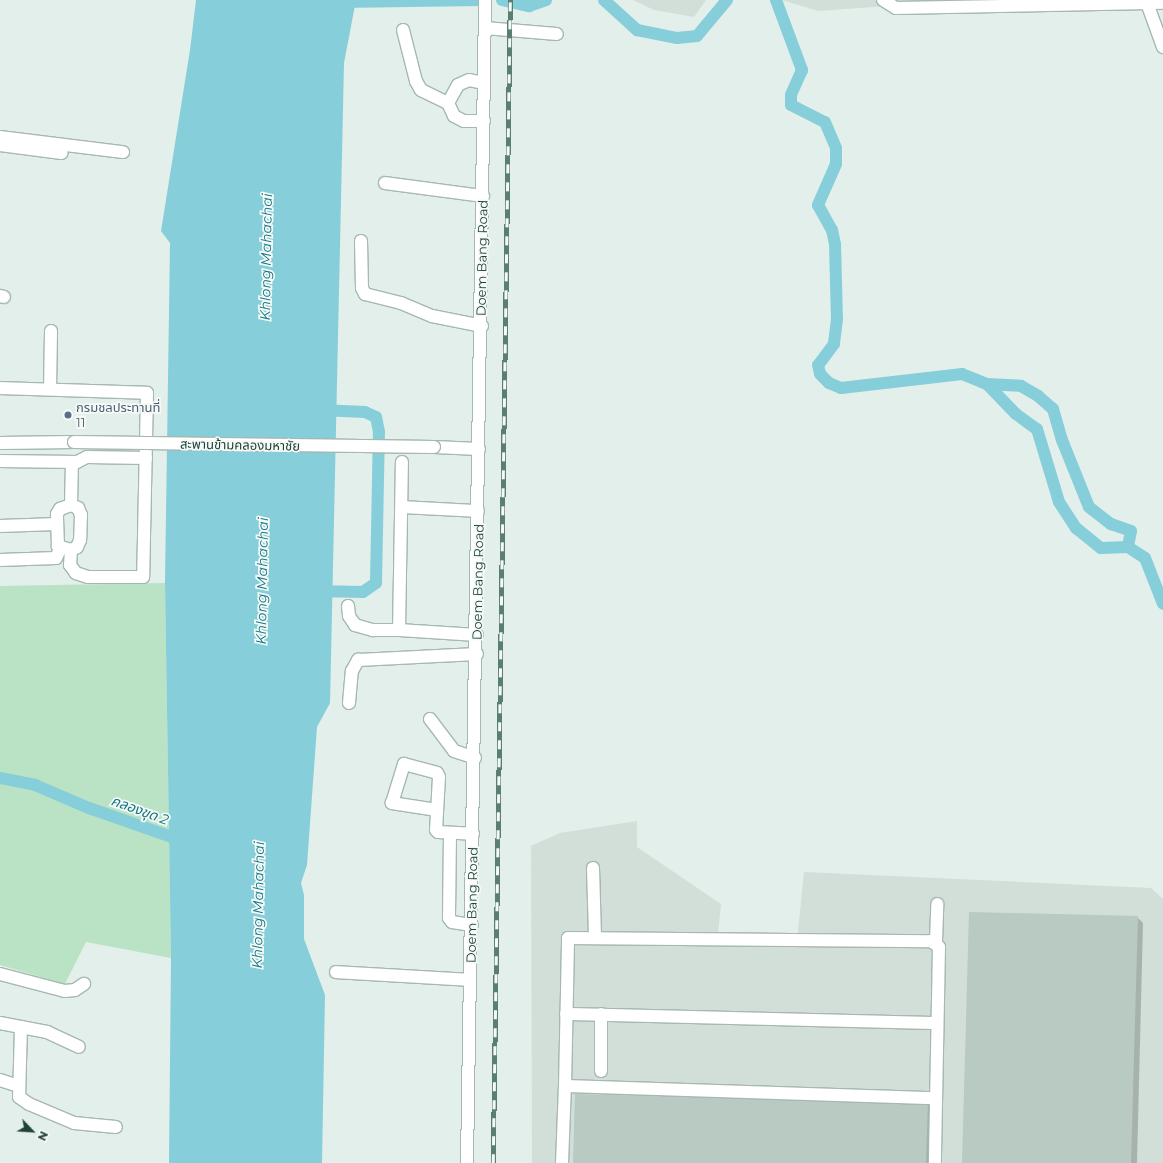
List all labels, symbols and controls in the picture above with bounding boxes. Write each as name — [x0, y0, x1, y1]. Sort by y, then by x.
water label: Khlong Mahachai — [256, 193, 276, 321]
street label: Doem Bang Road — [473, 200, 491, 316]
place label: กรมชลประทานที่ 11 — [76, 400, 160, 431]
marker: กรมชลประทานที่ 11 — [63, 410, 73, 420]
street label: สะพานข้ามคลองมหาชัย — [180, 436, 300, 454]
water label: Khlong Mahachai — [252, 517, 272, 645]
street label: Doem Bang Road — [469, 524, 487, 640]
water label: คลองขุด 2 — [109, 792, 171, 828]
water label: Khlong Mahachai — [248, 841, 268, 969]
street label: Doem Bang Road — [463, 847, 481, 963]
north arrow — [12, 1111, 52, 1151]
text: N — [35, 1129, 51, 1143]

